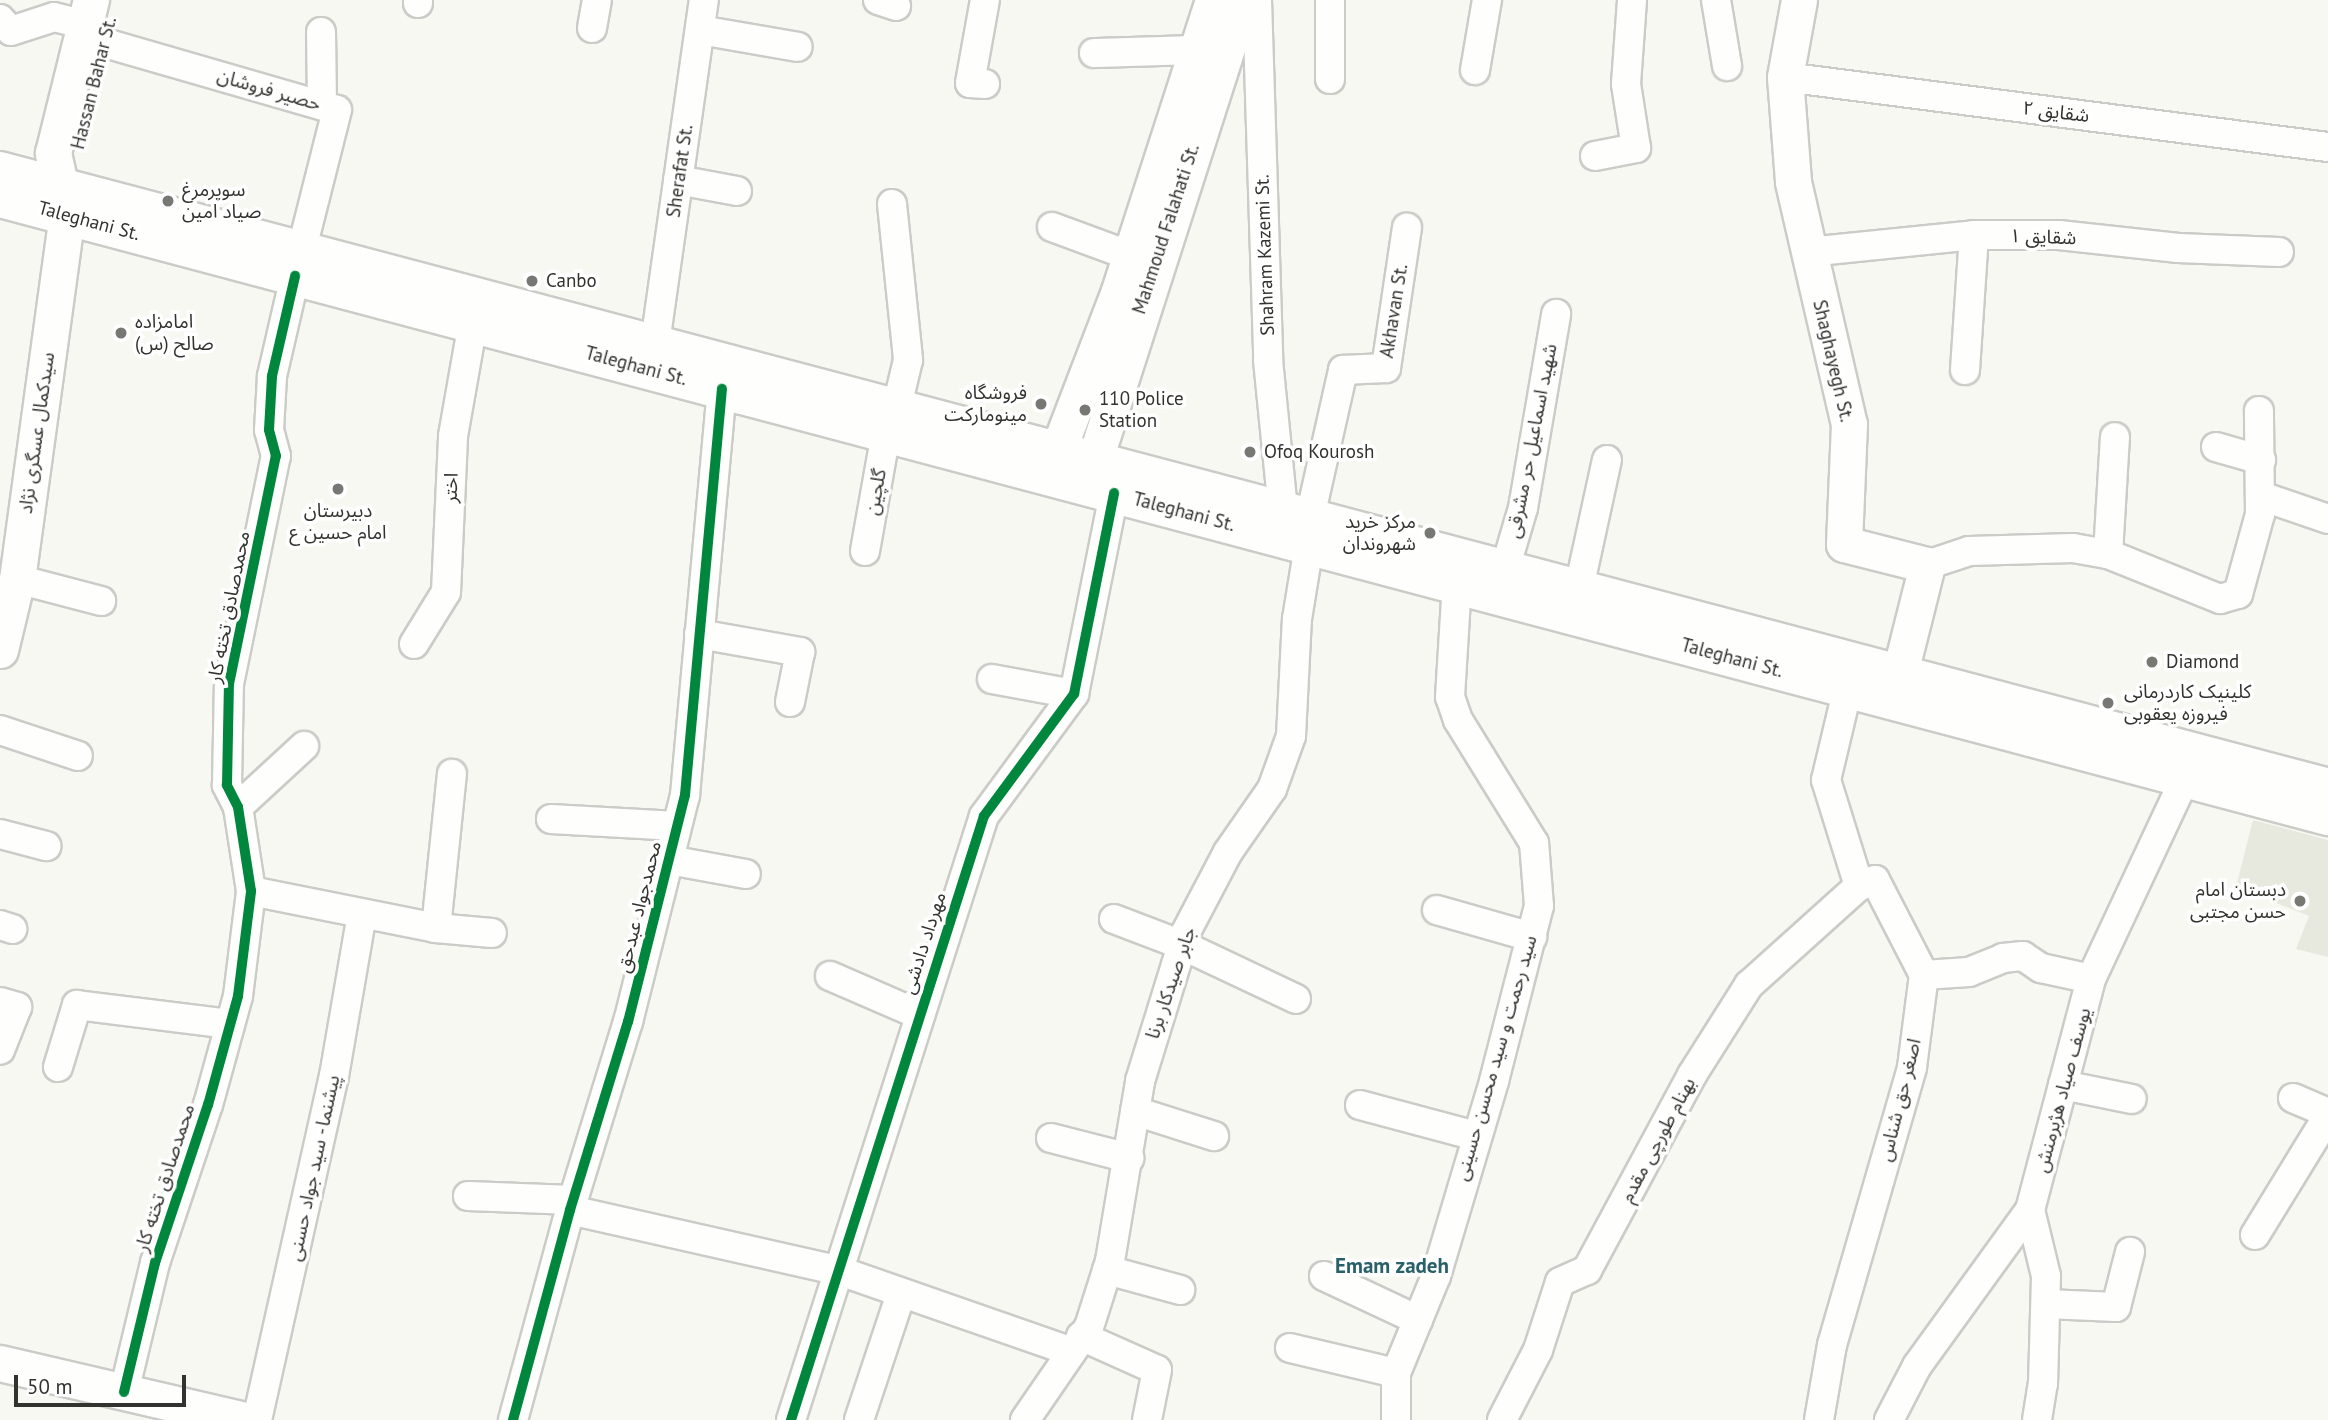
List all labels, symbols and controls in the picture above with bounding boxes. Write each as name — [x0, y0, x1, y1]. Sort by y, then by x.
street label: Hassan Bahar St. — [67, 14, 121, 152]
street label: حصیر فروشان — [214, 64, 324, 116]
street label: شقایق ۲ — [2021, 97, 2091, 127]
street label: Sherafat St. — [662, 123, 698, 219]
street label: Mahmoud Falahati St. — [1128, 141, 1204, 317]
street label: Shahram Kazemi St. — [1251, 174, 1279, 336]
place label: سوپرمرغ صیاد امین — [182, 179, 261, 223]
marker: سوپرمرغ صیاد امین — [160, 193, 176, 209]
street label: Taleghani St. — [36, 196, 142, 246]
street label: شقایق ۱ — [2009, 224, 2077, 250]
street label: Akhavan St. — [1375, 262, 1413, 360]
place label: Canbo — [546, 270, 597, 292]
marker: Canbo — [524, 273, 540, 289]
street label: Shaghayegh St. — [1808, 298, 1858, 424]
place label: امامزاده صالح (س) — [135, 311, 214, 355]
marker: امامزاده صالح (س) — [113, 325, 129, 341]
street label: Taleghani St. — [583, 341, 689, 391]
street label: شهید اسماعیل حر مشرقی — [1502, 342, 1562, 540]
street label: سیدکمال عسگری نژاد — [14, 351, 60, 515]
place label: فروشگاه مینومارکت — [944, 382, 1027, 426]
place label: 110 Police Station — [1099, 388, 1184, 432]
marker: فروشگاه مینومارکت — [1033, 396, 1049, 412]
marker: 110 Police Station — [1077, 402, 1093, 418]
place label: Ofoq Kourosh — [1264, 441, 1374, 463]
marker: Ofoq Kourosh — [1242, 444, 1258, 460]
street label: گلچین — [861, 467, 891, 517]
street label: اختر — [439, 472, 463, 504]
marker: دبیرستان امام حسین ع — [330, 481, 346, 497]
street label: Taleghani St. — [1131, 487, 1237, 537]
place label: دبیرستان امام حسین ع — [289, 500, 387, 544]
place label: مرکز خرید شهروندان — [1343, 511, 1416, 555]
marker: مرکز خرید شهروندان — [1422, 525, 1438, 541]
street label: محمدصادق تخته کار — [203, 529, 255, 685]
street label: Taleghani St. — [1679, 633, 1785, 683]
place label: Diamond — [2166, 651, 2239, 673]
marker: Diamond — [2144, 654, 2160, 670]
place label: کلینیک کاردرمانی فیروزه یعقوبی — [2124, 681, 2251, 725]
marker: کلینیک کاردرمانی فیروزه یعقوبی — [2098, 693, 2118, 713]
street label: محمدجواد عبدحق — [612, 839, 666, 975]
place label: دبستان امام حسن مجتبی — [2190, 879, 2286, 923]
street label: مهرداد دادشی — [897, 889, 951, 997]
marker: دبستان امام حسن مجتبی — [2292, 893, 2308, 909]
street label: جابر صیدکار برنا — [1141, 924, 1201, 1042]
street label: سید رحمت و سید محسن حسینی — [1450, 933, 1542, 1183]
street label: یوسف صیاد هژبرمنش — [2030, 1005, 2096, 1175]
street label: اصغر حق شناس — [1874, 1036, 1926, 1164]
street label: پیشنما - سید جواد حسنی — [283, 1071, 345, 1265]
street label: بهنام طورچی مقدم — [1616, 1074, 1700, 1206]
street label: محمدصادق تخته کار — [130, 1101, 200, 1255]
district label: Emam zadeh — [1335, 1253, 1449, 1279]
scale bar — [18, 1360, 189, 1404]
text: 50 m — [27, 1373, 73, 1400]

